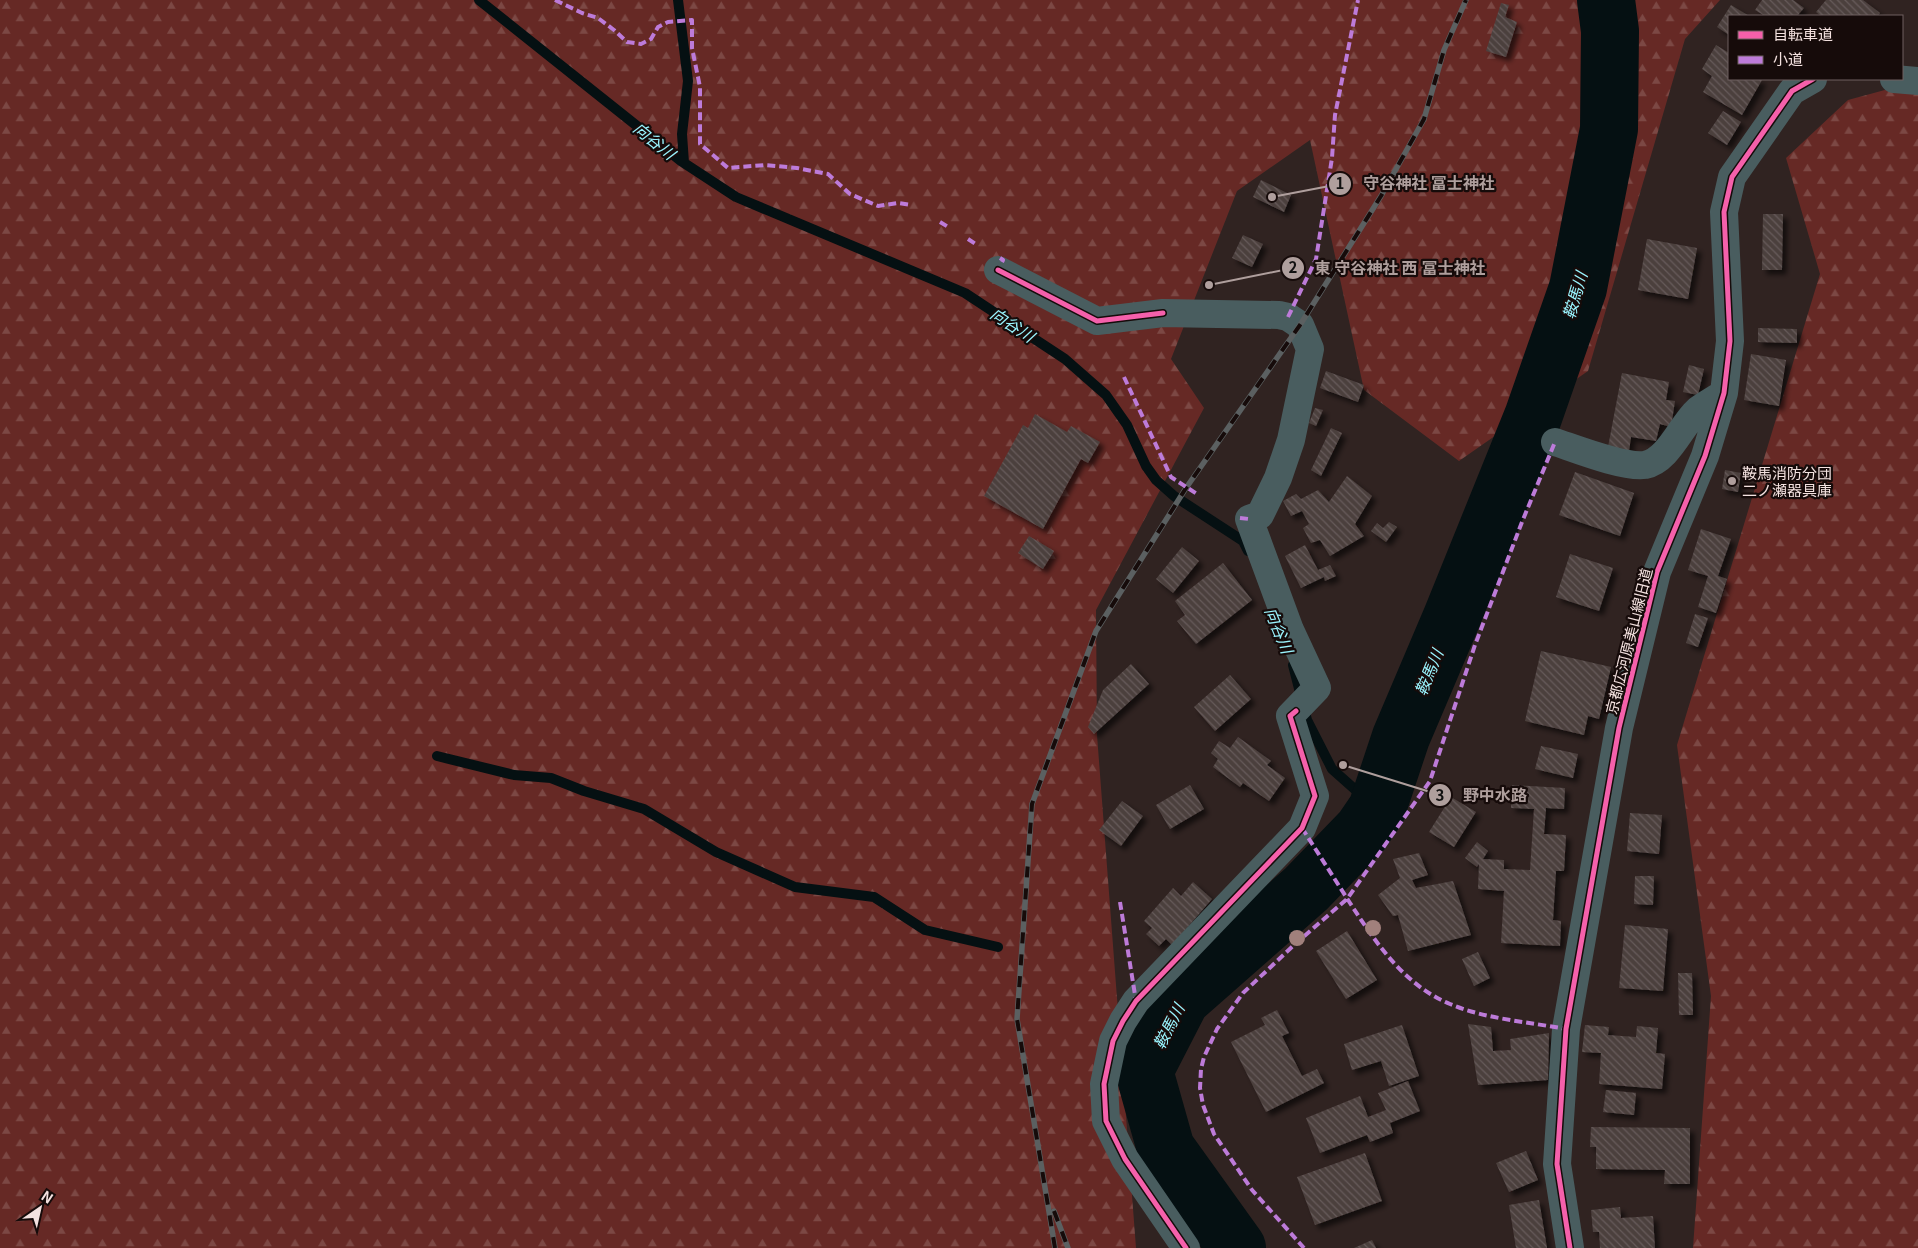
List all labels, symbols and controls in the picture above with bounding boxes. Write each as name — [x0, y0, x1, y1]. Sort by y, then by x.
legend — [1728, 15, 1903, 80]
text: 自転車道 — [1773, 23, 1833, 44]
text: 小道 — [1773, 48, 1803, 69]
water label: 向谷川 — [629, 116, 683, 166]
callout: 守谷神社 冨士神社 — [1328, 168, 1504, 199]
text: 守谷神社 冨士神社 — [1363, 170, 1495, 194]
text: 1 — [1336, 172, 1344, 193]
callout: 東 守谷神社 西 冨士神社 — [1280, 253, 1496, 284]
text: 東 守谷神社 西 冨士神社 — [1315, 255, 1485, 279]
text: 2 — [1289, 256, 1298, 277]
water label: 鞍馬川 — [1556, 267, 1593, 321]
water label: 向谷川 — [986, 301, 1041, 348]
place label: 鞍馬消防分団 二ノ瀬器具庫 — [1742, 462, 1832, 500]
marker: 鞍馬消防分団 二ノ瀬器具庫 — [1726, 475, 1738, 487]
street label: 京都広河原美山線旧道 — [1600, 566, 1656, 716]
water label: 向谷川 — [1260, 603, 1301, 659]
water label: 鞍馬川 — [1408, 643, 1449, 699]
callout: 野中水路 — [1428, 780, 1537, 811]
text: 野中水路 — [1463, 782, 1527, 806]
text: 3 — [1436, 784, 1445, 805]
water label: 鞍馬川 — [1146, 997, 1190, 1053]
north arrow — [15, 1183, 65, 1233]
text: N — [38, 1185, 58, 1208]

